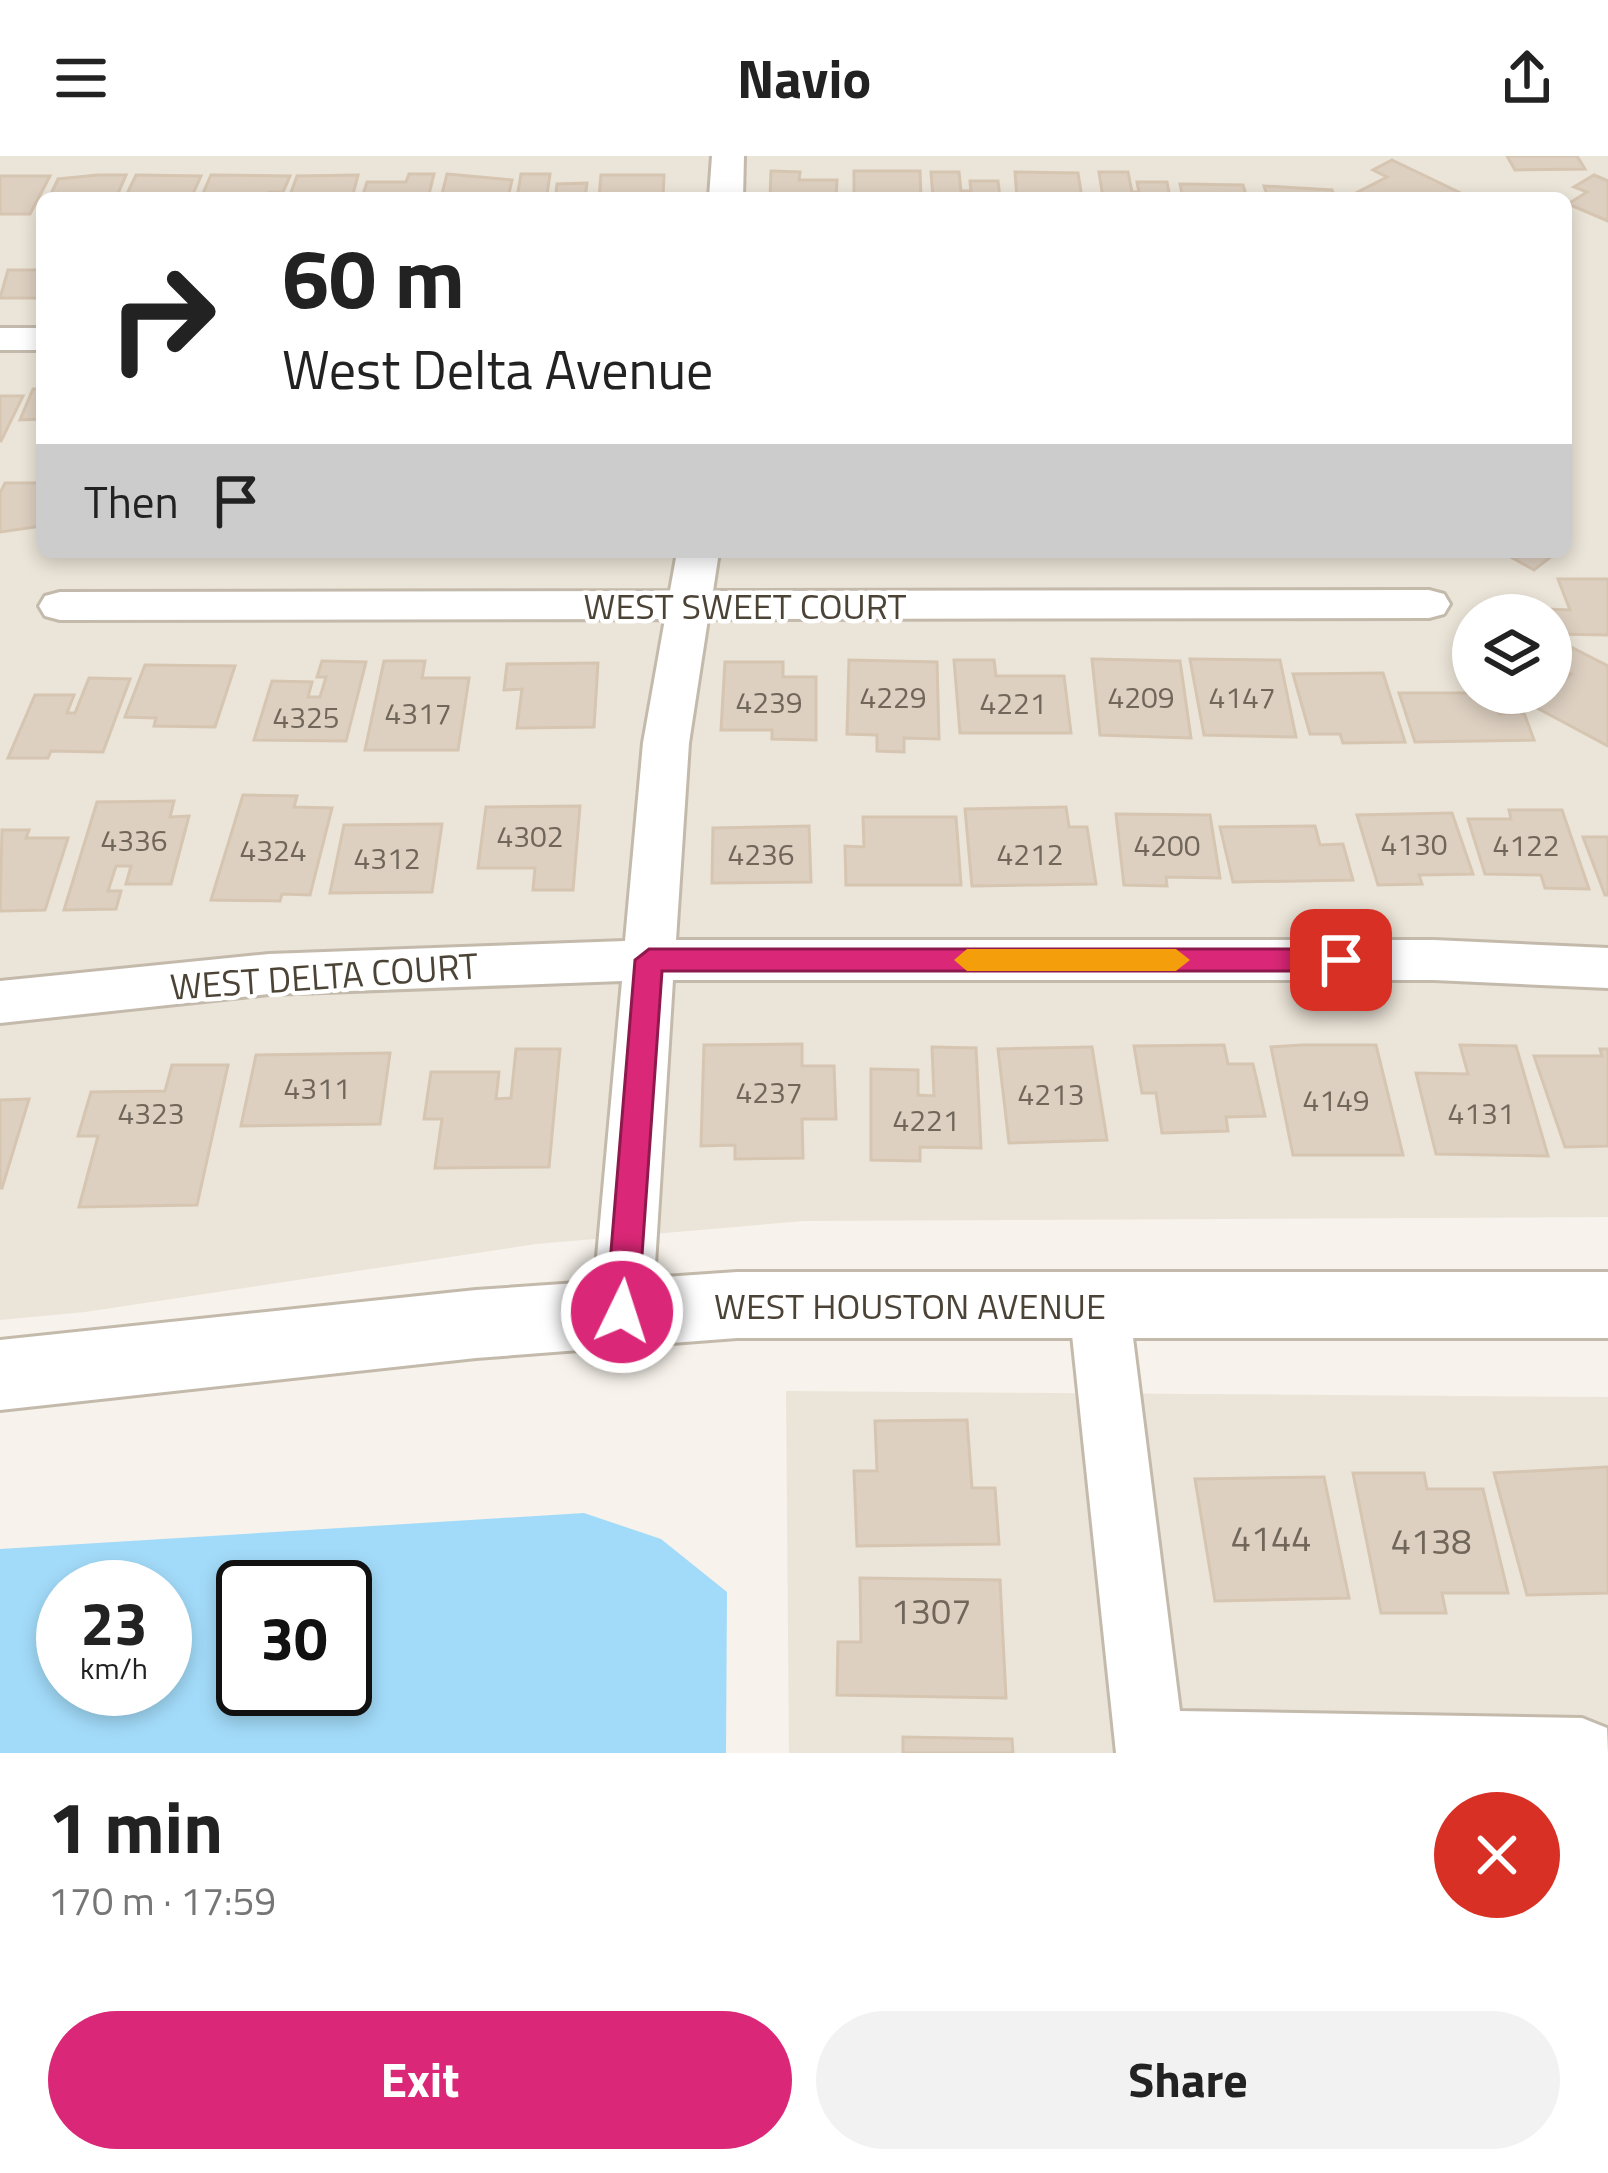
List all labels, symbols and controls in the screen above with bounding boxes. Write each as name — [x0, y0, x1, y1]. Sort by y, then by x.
text: Navio — [737, 37, 871, 119]
icon: menu — [48, 45, 114, 111]
icon: share — [1494, 45, 1560, 111]
text: 60 m — [282, 213, 465, 341]
icon: right — [84, 240, 240, 396]
text: West Delta Avenue — [282, 328, 713, 410]
text: Then — [84, 467, 179, 535]
icon: arrive — [203, 468, 269, 534]
street label: WEST SWEET COURT — [583, 578, 907, 633]
map controls — [1452, 594, 1572, 714]
button: layers — [1452, 594, 1572, 714]
house number: 4229 — [859, 674, 927, 720]
house number: 4209 — [1107, 674, 1175, 720]
house number: 4147 — [1208, 674, 1276, 720]
house number: 4239 — [735, 679, 803, 725]
house number: 4221 — [979, 680, 1047, 726]
house number: 4317 — [384, 690, 452, 736]
house number: 4325 — [272, 694, 340, 740]
house number: 4302 — [496, 813, 564, 859]
house number: 4336 — [100, 817, 168, 863]
house number: 4130 — [1380, 821, 1448, 867]
house number: 4200 — [1133, 822, 1201, 868]
house number: 4122 — [1492, 822, 1560, 868]
house number: 4324 — [239, 827, 307, 873]
house number: 4236 — [727, 831, 795, 877]
house number: 4212 — [996, 831, 1064, 877]
house number: 4312 — [353, 835, 421, 881]
pin — [1290, 909, 1392, 1011]
icon: arrive — [1308, 927, 1374, 993]
street label: WEST DELTA COURT — [168, 937, 480, 1014]
house number: 4311 — [283, 1065, 351, 1111]
house number: 4237 — [735, 1069, 803, 1115]
house number: 4213 — [1017, 1071, 1085, 1117]
house number: 4149 — [1302, 1077, 1370, 1123]
house number: 4323 — [117, 1090, 185, 1136]
house number: 4131 — [1447, 1090, 1515, 1136]
house number: 4221 — [892, 1097, 960, 1143]
position arrow — [559, 1249, 685, 1375]
street label: WEST HOUSTON AVENUE — [714, 1278, 1106, 1333]
house number: 4144 — [1231, 1510, 1311, 1565]
house number: 4138 — [1391, 1513, 1471, 1568]
speed limit sign: 30 — [216, 1560, 372, 1716]
text: 23 — [80, 1577, 148, 1668]
house number: 1307 — [891, 1583, 971, 1638]
text: km/h — [80, 1645, 148, 1691]
text: 1 min — [48, 1771, 223, 1881]
button: close — [1434, 1792, 1560, 1918]
text: 170 m · 17:59 — [48, 1871, 276, 1930]
button: Exit — [48, 2011, 792, 2149]
button: Share — [816, 2011, 1560, 2149]

